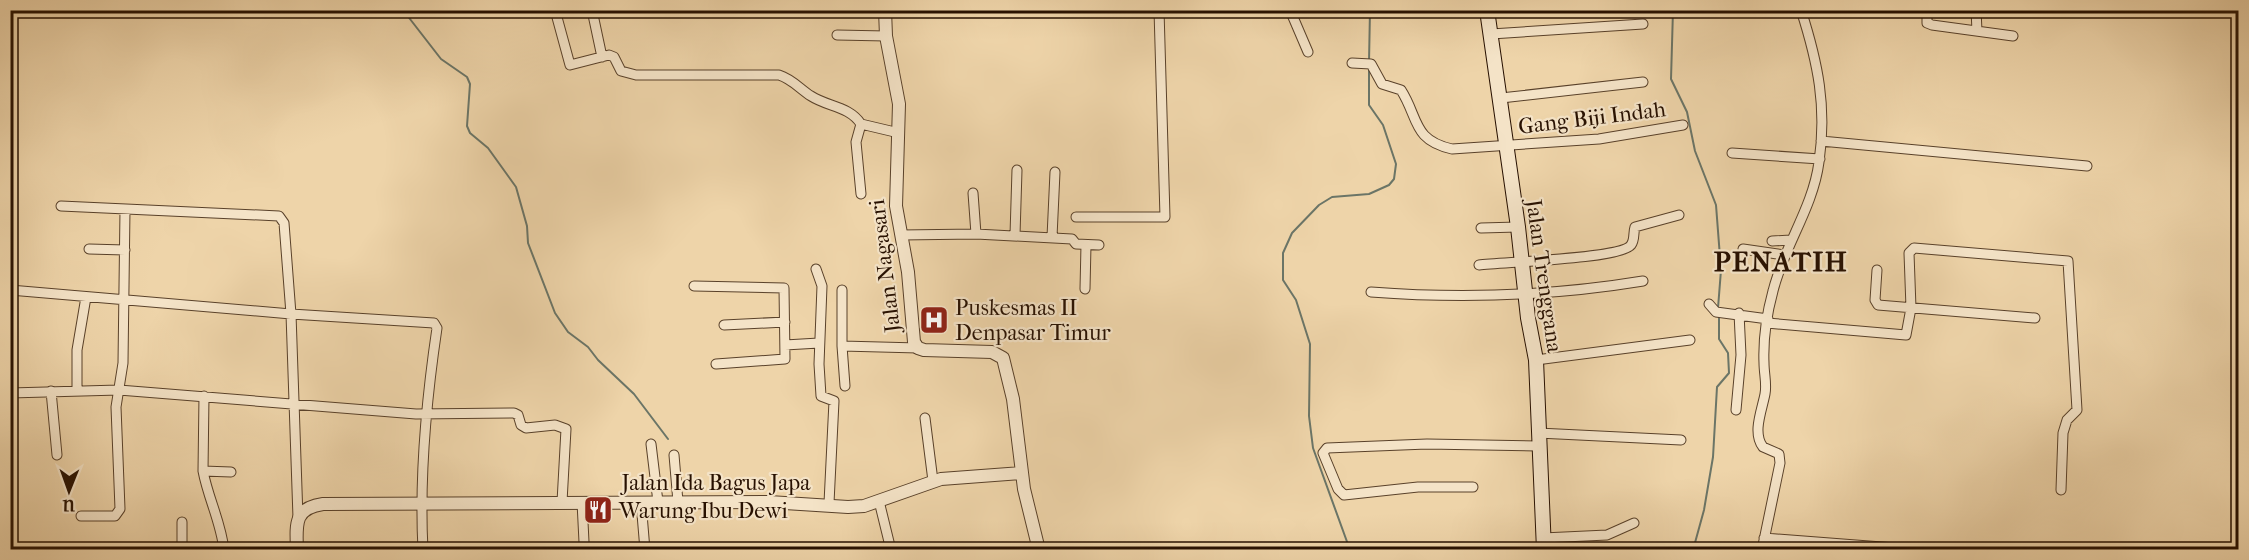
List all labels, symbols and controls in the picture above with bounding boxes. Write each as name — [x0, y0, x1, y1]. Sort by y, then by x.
street label: Gang Biji Indah — [1517, 96, 1668, 140]
street label: Jalan Trenggana — [1520, 196, 1568, 355]
street label: Jalan Nagasari — [864, 197, 906, 336]
district label: PENATIH — [1714, 245, 1848, 278]
place label: Puskesmas II Denpasar Timur — [955, 295, 1111, 346]
hospital icon: Puskesmas II Denpasar Timur — [918, 304, 950, 336]
north arrow — [39, 461, 99, 521]
street label: Jalan Ida Bagus Japa — [620, 470, 811, 496]
restaurant icon: Warung Ibu Dewi — [582, 494, 614, 526]
text: U — [62, 496, 76, 515]
place label: Warung Ibu Dewi — [618, 498, 788, 524]

